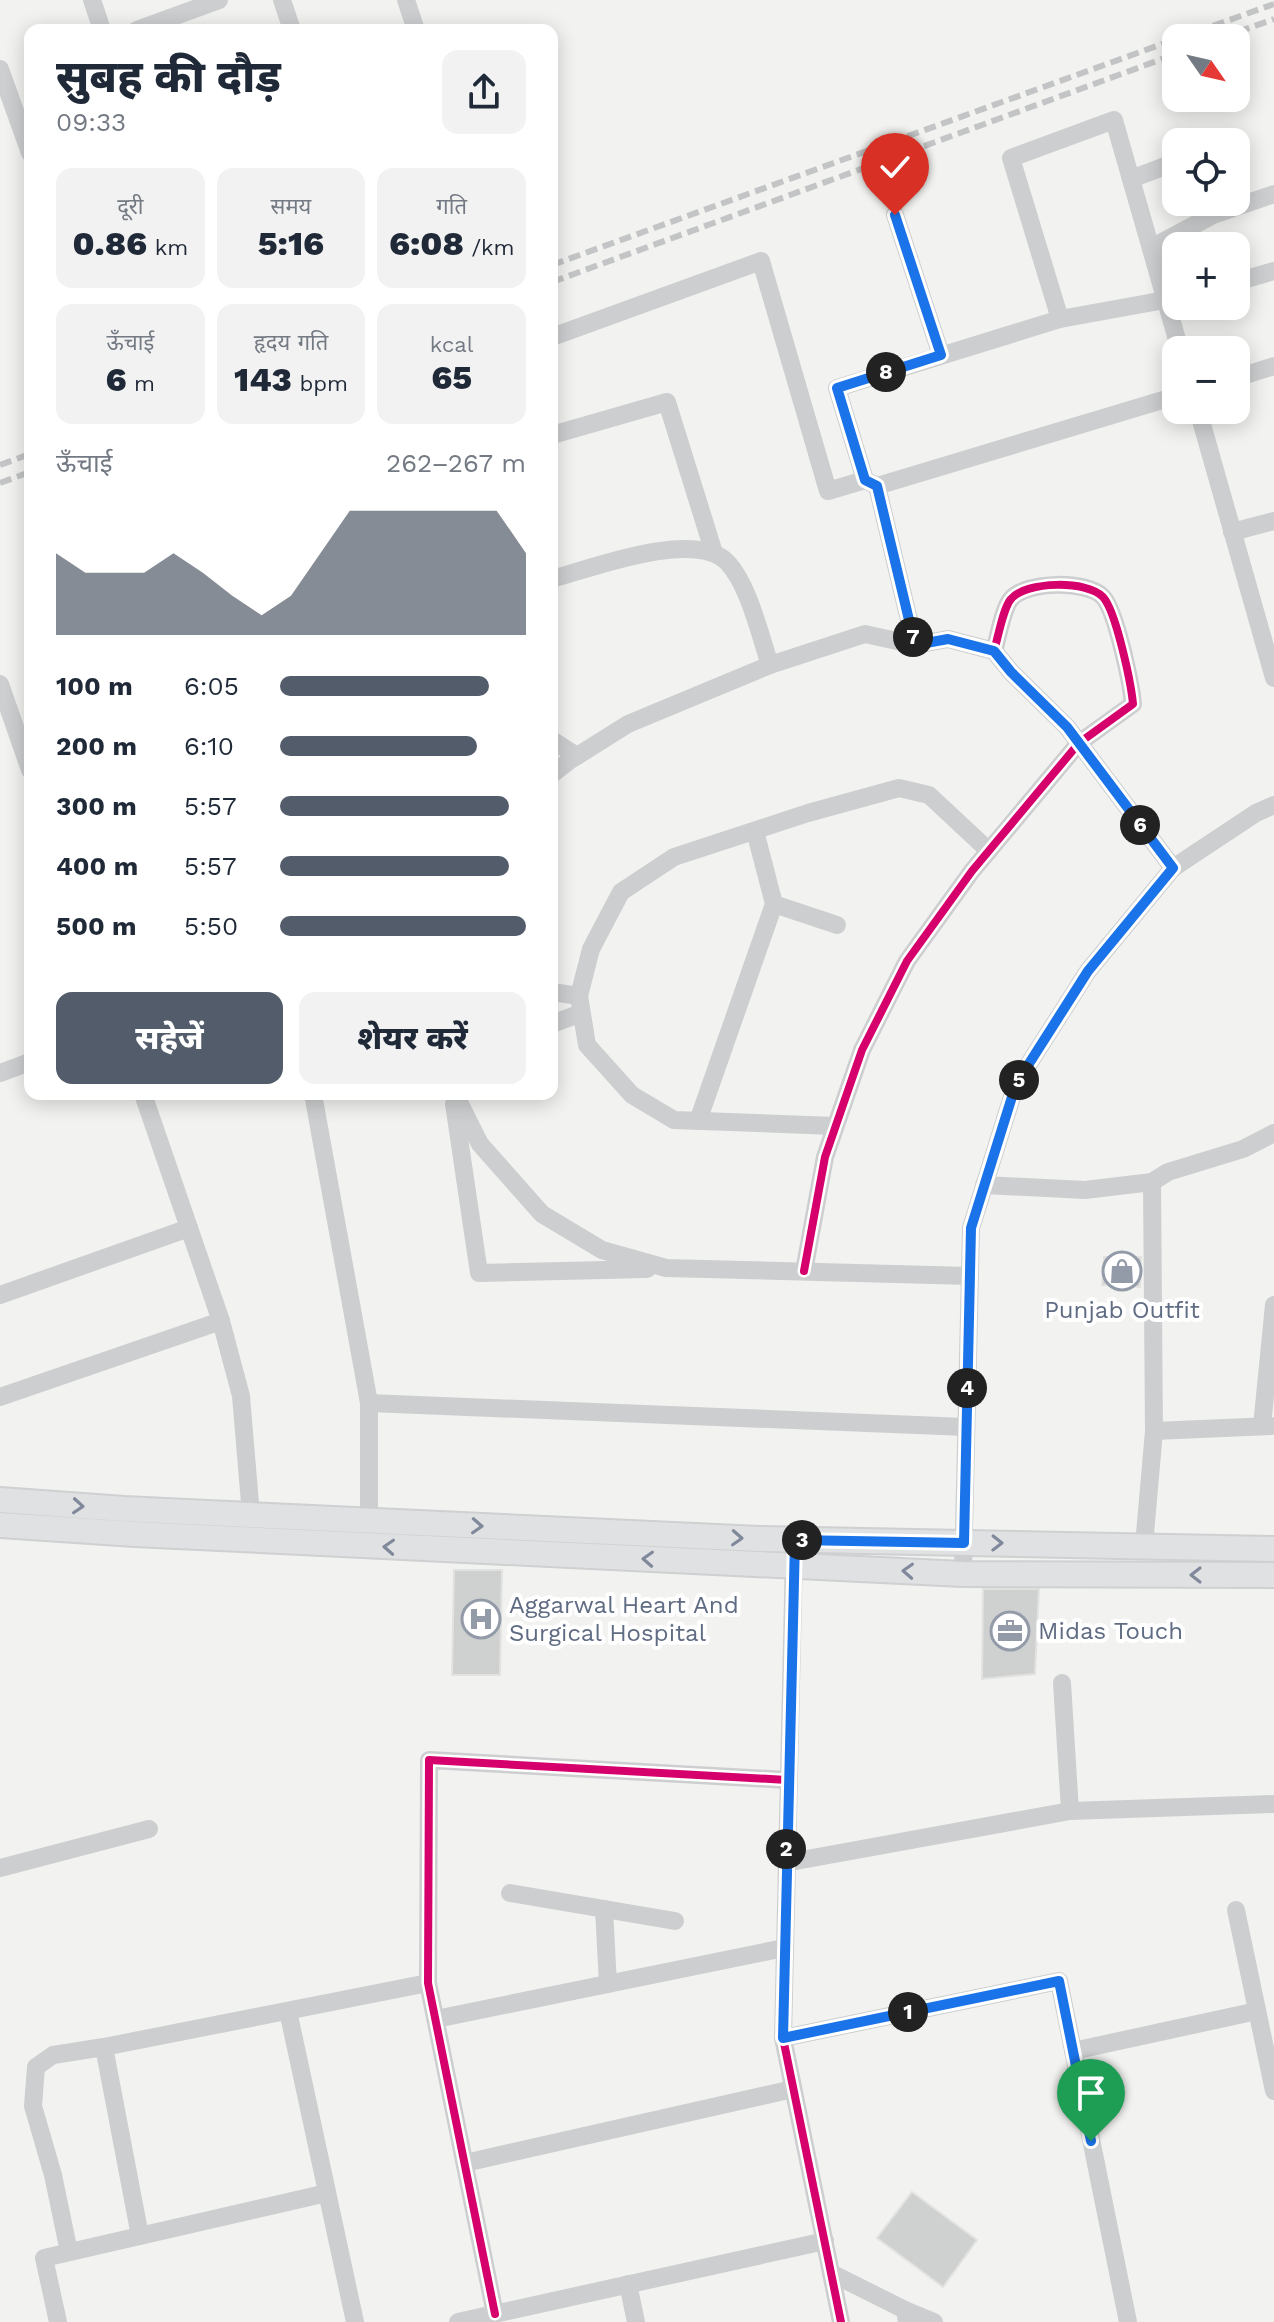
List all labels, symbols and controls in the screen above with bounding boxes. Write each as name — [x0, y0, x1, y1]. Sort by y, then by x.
north arrow — [1162, 24, 1250, 112]
map controls — [1162, 24, 1250, 424]
button: share — [442, 50, 526, 134]
text: सुबह की दौड़ — [56, 51, 281, 103]
text: 09:33 — [56, 107, 126, 137]
button: locate — [1162, 128, 1250, 216]
pin — [861, 133, 929, 215]
icon: check — [873, 145, 917, 189]
text: दूरी — [117, 194, 144, 219]
text: समय — [271, 194, 311, 219]
text: गति — [436, 194, 467, 219]
text: 0.86 — [73, 223, 147, 263]
text: 5:16 — [258, 223, 324, 263]
text: 6:08 — [389, 223, 464, 263]
button: + — [1162, 232, 1250, 320]
text: km — [147, 235, 188, 260]
text: /km — [464, 235, 514, 260]
text: ऊँचाई — [106, 330, 154, 355]
text: हृदय गति — [254, 330, 328, 355]
text: kcal — [430, 332, 473, 357]
button: − — [1162, 336, 1250, 424]
pin: 8 — [866, 352, 906, 392]
text: 65 — [431, 357, 472, 397]
text: 6 — [106, 359, 127, 399]
text: 143 — [234, 359, 292, 399]
text: 8 — [879, 359, 893, 384]
text: m — [127, 371, 155, 396]
text: bpm — [292, 371, 348, 396]
text: ऊँचाई — [56, 448, 112, 478]
text: 262–267 m — [386, 448, 526, 478]
pin: 7 — [893, 617, 933, 657]
text: 7 — [906, 624, 920, 649]
text: 100 m — [56, 671, 133, 701]
text: 6:05 — [184, 671, 239, 701]
text: 200 m — [56, 731, 137, 761]
text: 6:10 — [184, 731, 234, 761]
text: 300 m — [56, 791, 137, 821]
text: 5:57 — [184, 791, 237, 821]
pin: 6 — [1120, 805, 1160, 845]
text: 6 — [1133, 812, 1147, 837]
text: 400 m — [56, 851, 138, 881]
text: 5:57 — [184, 851, 237, 881]
text: 500 m — [56, 911, 137, 941]
text: 5:50 — [184, 911, 238, 941]
button: सहेजें — [56, 992, 283, 1084]
button: शेयर करें — [299, 992, 526, 1084]
pin: 5 — [999, 1060, 1039, 1100]
text: 5 — [1013, 1067, 1025, 1092]
shop icon: Punjab Outfit — [1101, 1250, 1143, 1292]
place label: Punjab Outfit — [1044, 1296, 1200, 1324]
pin: 4 — [947, 1368, 987, 1408]
text: 4 — [960, 1375, 974, 1400]
one-way arrow — [72, 1497, 85, 1514]
one-way arrow — [471, 1517, 484, 1534]
pin: 3 — [782, 1520, 822, 1560]
text: 3 — [795, 1527, 809, 1552]
one-way arrow — [731, 1529, 744, 1546]
one-way arrow — [991, 1535, 1004, 1552]
one-way arrow — [382, 1538, 395, 1555]
one-way arrow — [641, 1551, 654, 1568]
one-way arrow — [901, 1563, 914, 1580]
one-way arrow — [1189, 1566, 1202, 1584]
place label: Aggarwal Heart And Surgical Hospital — [509, 1591, 739, 1647]
hospital icon: Aggarwal Heart And Surgical Hospital — [460, 1598, 502, 1640]
office icon: Midas Touch — [989, 1610, 1031, 1652]
place label: Midas Touch — [1038, 1617, 1183, 1645]
pin: 2 — [766, 1829, 806, 1869]
text: 2 — [779, 1836, 793, 1861]
pin: 1 — [888, 1992, 928, 2032]
text: 1 — [903, 1999, 913, 2024]
pin — [1057, 2059, 1125, 2141]
icon: arrive — [1069, 2071, 1113, 2115]

